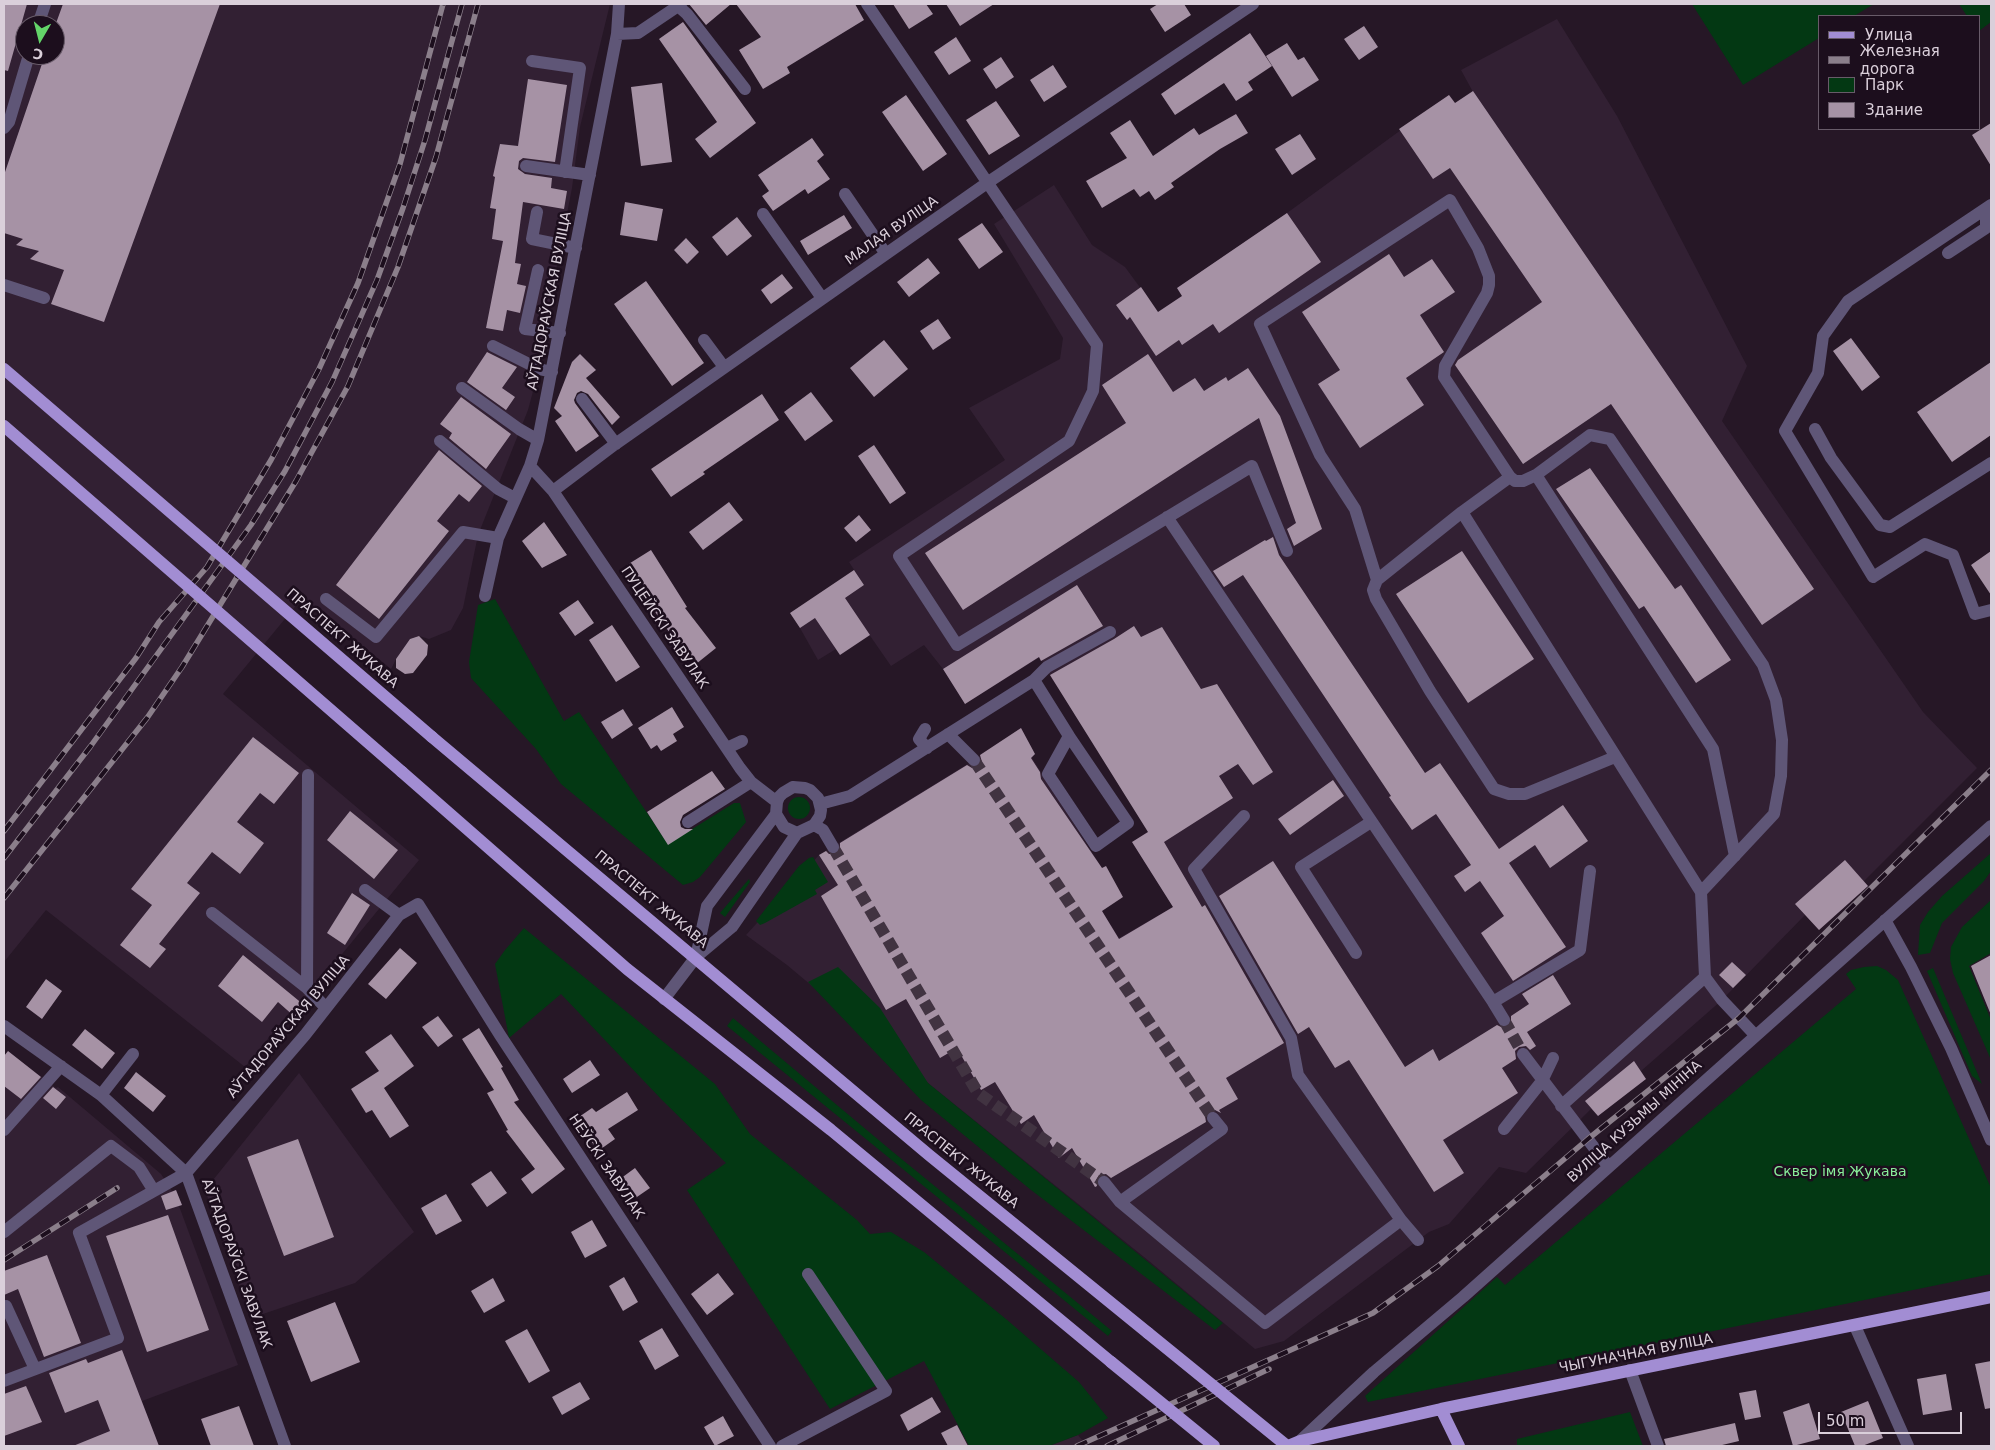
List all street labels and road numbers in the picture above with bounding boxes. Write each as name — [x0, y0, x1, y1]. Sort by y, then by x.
street label: МАЛАЯ ВУЛІЦА — [842, 193, 942, 269]
street label: АЎТАДОРАЎСКАЯ ВУЛІЦА — [524, 210, 576, 392]
street label: ПУЦЕЙСКІ ЗАВУЛАК — [617, 563, 711, 693]
street label: ПРАСПЕКТ ЖУКАВА — [283, 586, 401, 692]
street label: ПРАСПЕКТ ЖУКАВА — [591, 848, 711, 952]
street label: АЎТАДОРАЎСКАЯ ВУЛІЦА — [224, 952, 354, 1102]
street label: ВУЛІЦА КУЗЬМЫ МІНІНА — [1565, 1057, 1705, 1187]
street label: ПРАСПЕКТ ЖУКАВА — [900, 1109, 1022, 1213]
street label: НЕЎСКІ ЗАВУЛАК — [565, 1111, 647, 1223]
street label: АЎТАДОРАЎСКІ ЗАВУЛАК — [197, 1177, 275, 1351]
street label: ЧЫГУНАЧНАЯ ВУЛІЦА — [1558, 1331, 1714, 1377]

